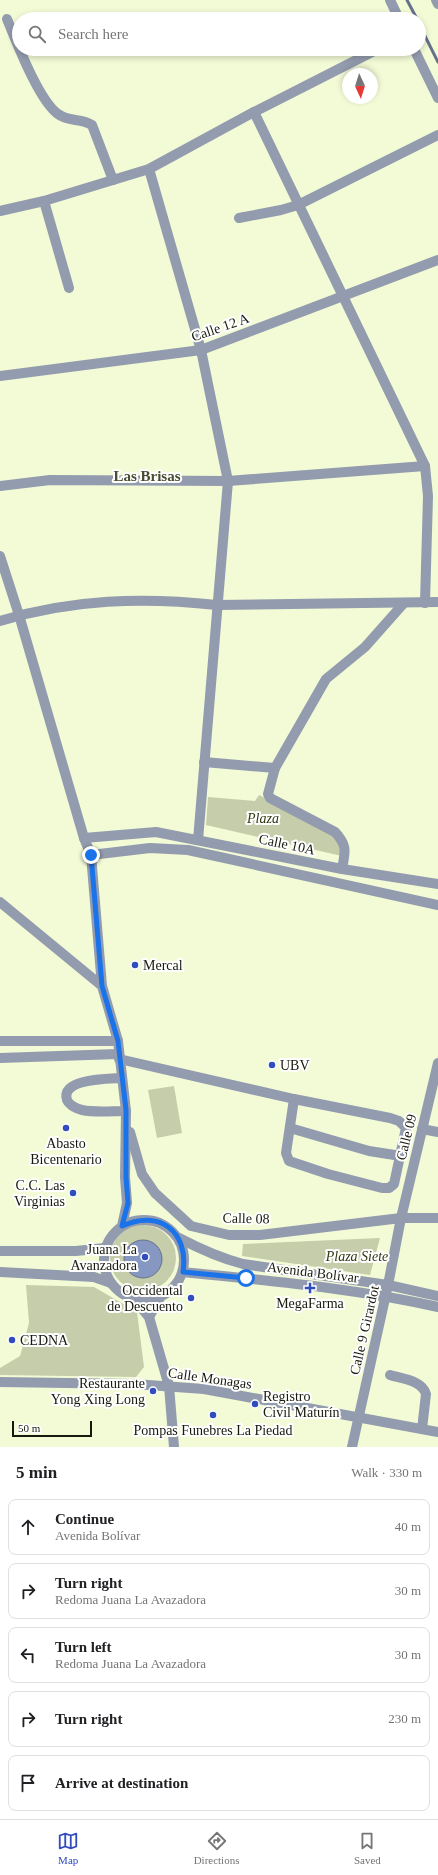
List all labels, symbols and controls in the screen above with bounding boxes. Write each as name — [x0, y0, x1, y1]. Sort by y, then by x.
search box — [12, 12, 426, 56]
icon: search — [26, 23, 48, 45]
text: Search here — [58, 26, 128, 42]
north arrow — [342, 68, 378, 104]
street label: Calle 12 A — [189, 310, 252, 344]
district label: Las Brisas — [113, 468, 181, 484]
park label: Plaza — [246, 811, 279, 826]
street label: Calle 10A — [257, 831, 317, 858]
route end — [82, 846, 100, 864]
place label: Mercal — [143, 958, 183, 973]
marker: Mercal — [130, 960, 140, 970]
place label: UBV — [280, 1058, 310, 1073]
marker: UBV — [267, 1060, 277, 1070]
street label: Calle 09 — [394, 1112, 419, 1162]
marker: Abasto Bicentenario — [61, 1123, 71, 1133]
place label: Abasto Bicentenario — [30, 1136, 102, 1167]
place label: C.C. Las Virginias — [14, 1178, 65, 1209]
marker: C.C. Las Virginias — [68, 1188, 78, 1198]
street label: Calle 08 — [222, 1211, 270, 1226]
place label: Juana La Avanzadora — [70, 1242, 138, 1273]
park label: Plaza Siete — [325, 1249, 388, 1264]
marker: Juana La Avanzadora — [140, 1252, 150, 1262]
street label: Avenida Bolívar — [266, 1259, 360, 1286]
route start — [237, 1269, 255, 1287]
place label: Occidental de Descuento — [107, 1283, 183, 1314]
marker: MegaFarma — [305, 1283, 315, 1293]
street label: Calle 9 Girardot — [347, 1284, 382, 1376]
marker: Occidental de Descuento — [186, 1293, 196, 1303]
place label: MegaFarma — [276, 1296, 345, 1311]
place label: CEDNA — [20, 1333, 69, 1348]
marker: CEDNA — [7, 1335, 17, 1345]
street label: Calle Monagas — [167, 1365, 253, 1392]
place label: Restaurante Yong Xing Long — [51, 1376, 145, 1407]
marker: Restaurante Yong Xing Long — [148, 1386, 158, 1396]
place label: Registro Civil Maturín — [263, 1389, 340, 1420]
marker: Registro Civil Maturín — [250, 1399, 260, 1409]
marker: Pompas Funebres La Piedad — [208, 1410, 218, 1420]
scale bar — [12, 1419, 92, 1438]
text: 50 m — [18, 1422, 40, 1434]
place label: Pompas Funebres La Piedad — [133, 1423, 293, 1438]
text: 5 min — [16, 1463, 57, 1482]
text: Walk · 330 m — [351, 1465, 422, 1480]
text: Continue — [55, 1511, 114, 1527]
icon: ahead — [17, 1516, 39, 1538]
text: 40 m — [395, 1519, 421, 1534]
text: Avenida Bolívar — [55, 1528, 140, 1543]
text: Turn right — [55, 1575, 122, 1591]
icon: right — [17, 1580, 39, 1602]
text: 30 m — [395, 1583, 421, 1598]
text: Redoma Juana La Avazadora — [55, 1592, 206, 1607]
text: Turn left — [55, 1639, 112, 1655]
icon: left — [17, 1644, 39, 1666]
text: 30 m — [395, 1647, 421, 1662]
text: Redoma Juana La Avazadora — [55, 1656, 206, 1671]
icon: right — [17, 1708, 39, 1730]
text: Turn right — [55, 1711, 122, 1727]
text: 230 m — [388, 1711, 421, 1726]
icon: arrive — [17, 1772, 39, 1794]
text: Arrive at destination — [55, 1775, 188, 1791]
tab: Map — [57, 1830, 79, 1866]
tab: Directions — [194, 1830, 239, 1866]
tab: Saved — [354, 1830, 381, 1866]

